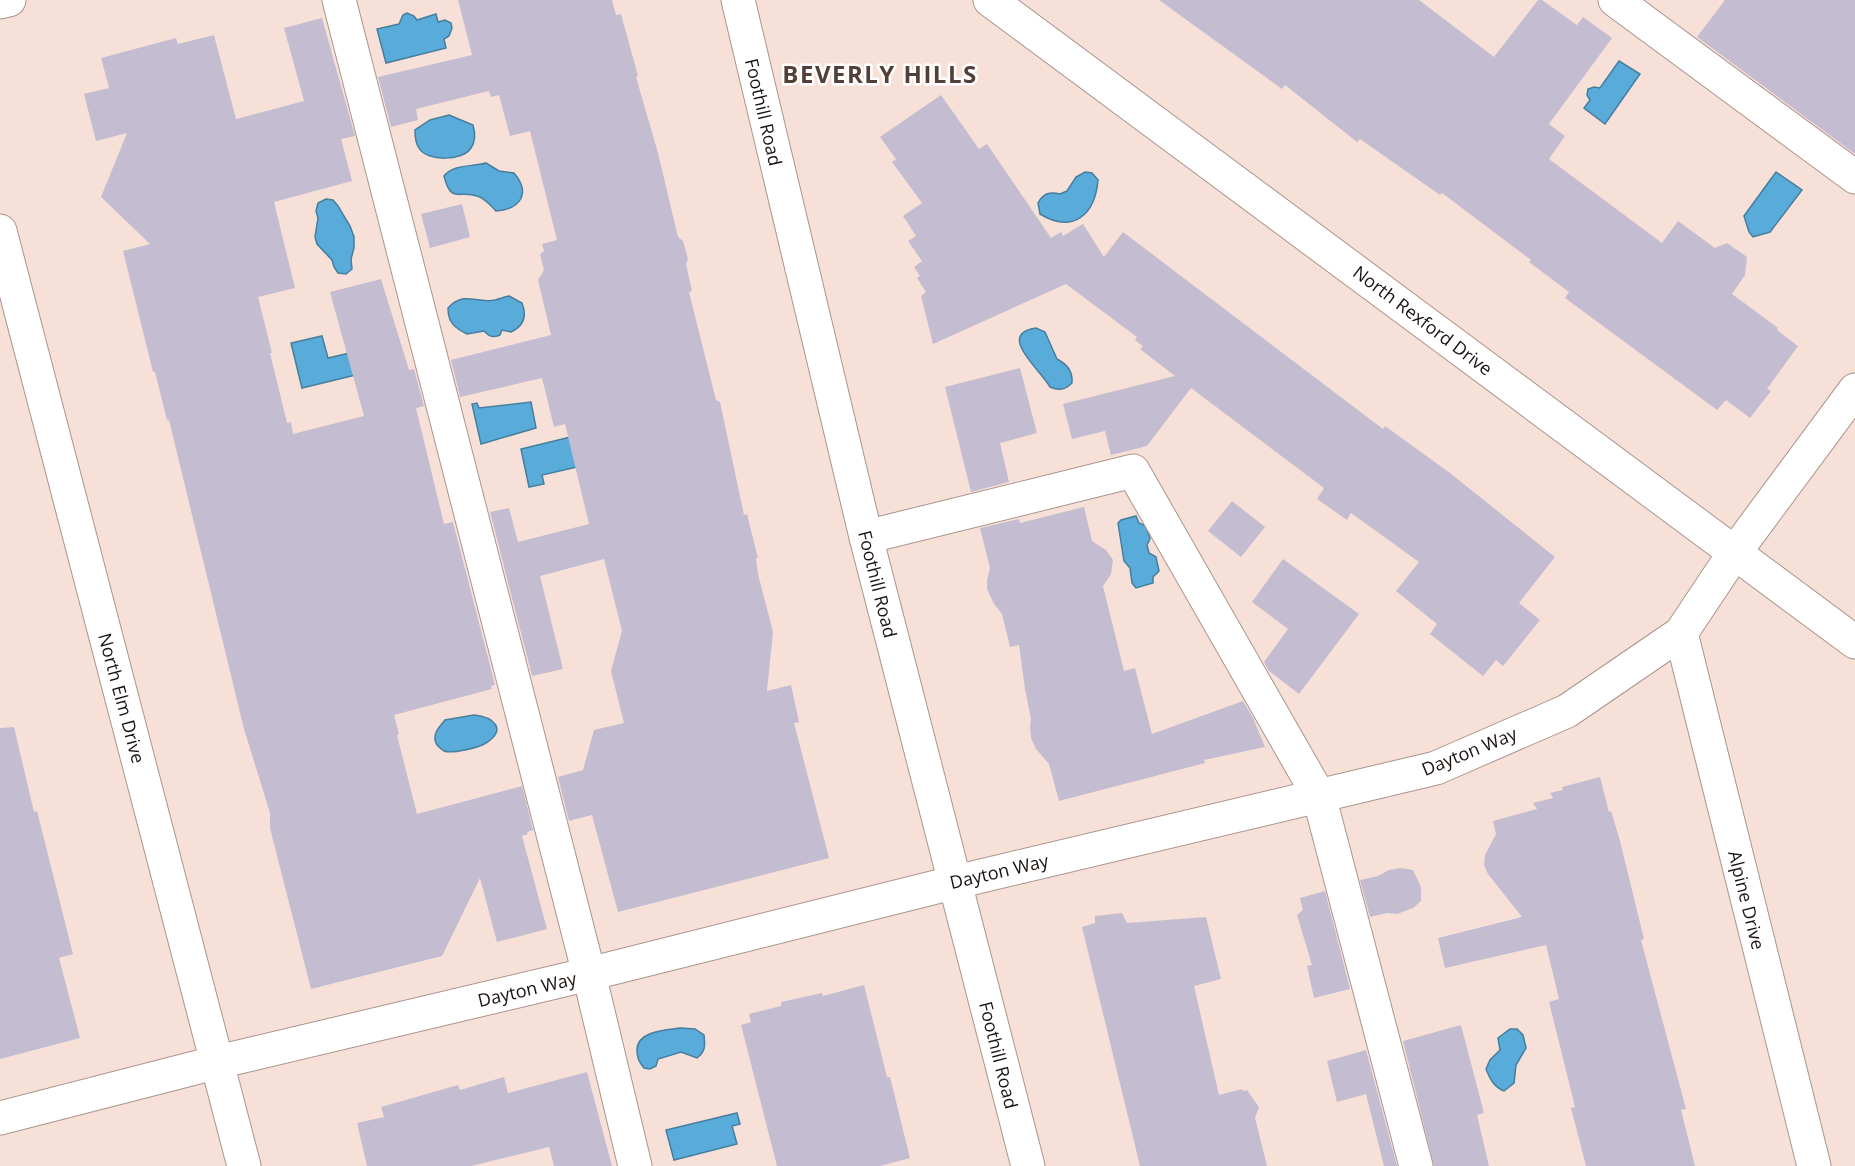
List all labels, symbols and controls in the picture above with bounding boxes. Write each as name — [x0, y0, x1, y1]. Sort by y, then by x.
street label: Foothill Road — [740, 56, 788, 168]
district label: BEVERLY HILLS — [782, 57, 978, 90]
street label: North Rexford Drive — [1348, 260, 1498, 380]
street label: Foothill Road — [853, 528, 903, 640]
street label: North Elm Drive — [93, 630, 151, 766]
street label: Dayton Way — [1418, 721, 1521, 781]
street label: Dayton Way — [947, 848, 1052, 894]
street label: Alpine Drive — [1723, 848, 1771, 952]
street label: Dayton Way — [475, 966, 580, 1012]
street label: Foothill Road — [974, 999, 1024, 1111]

